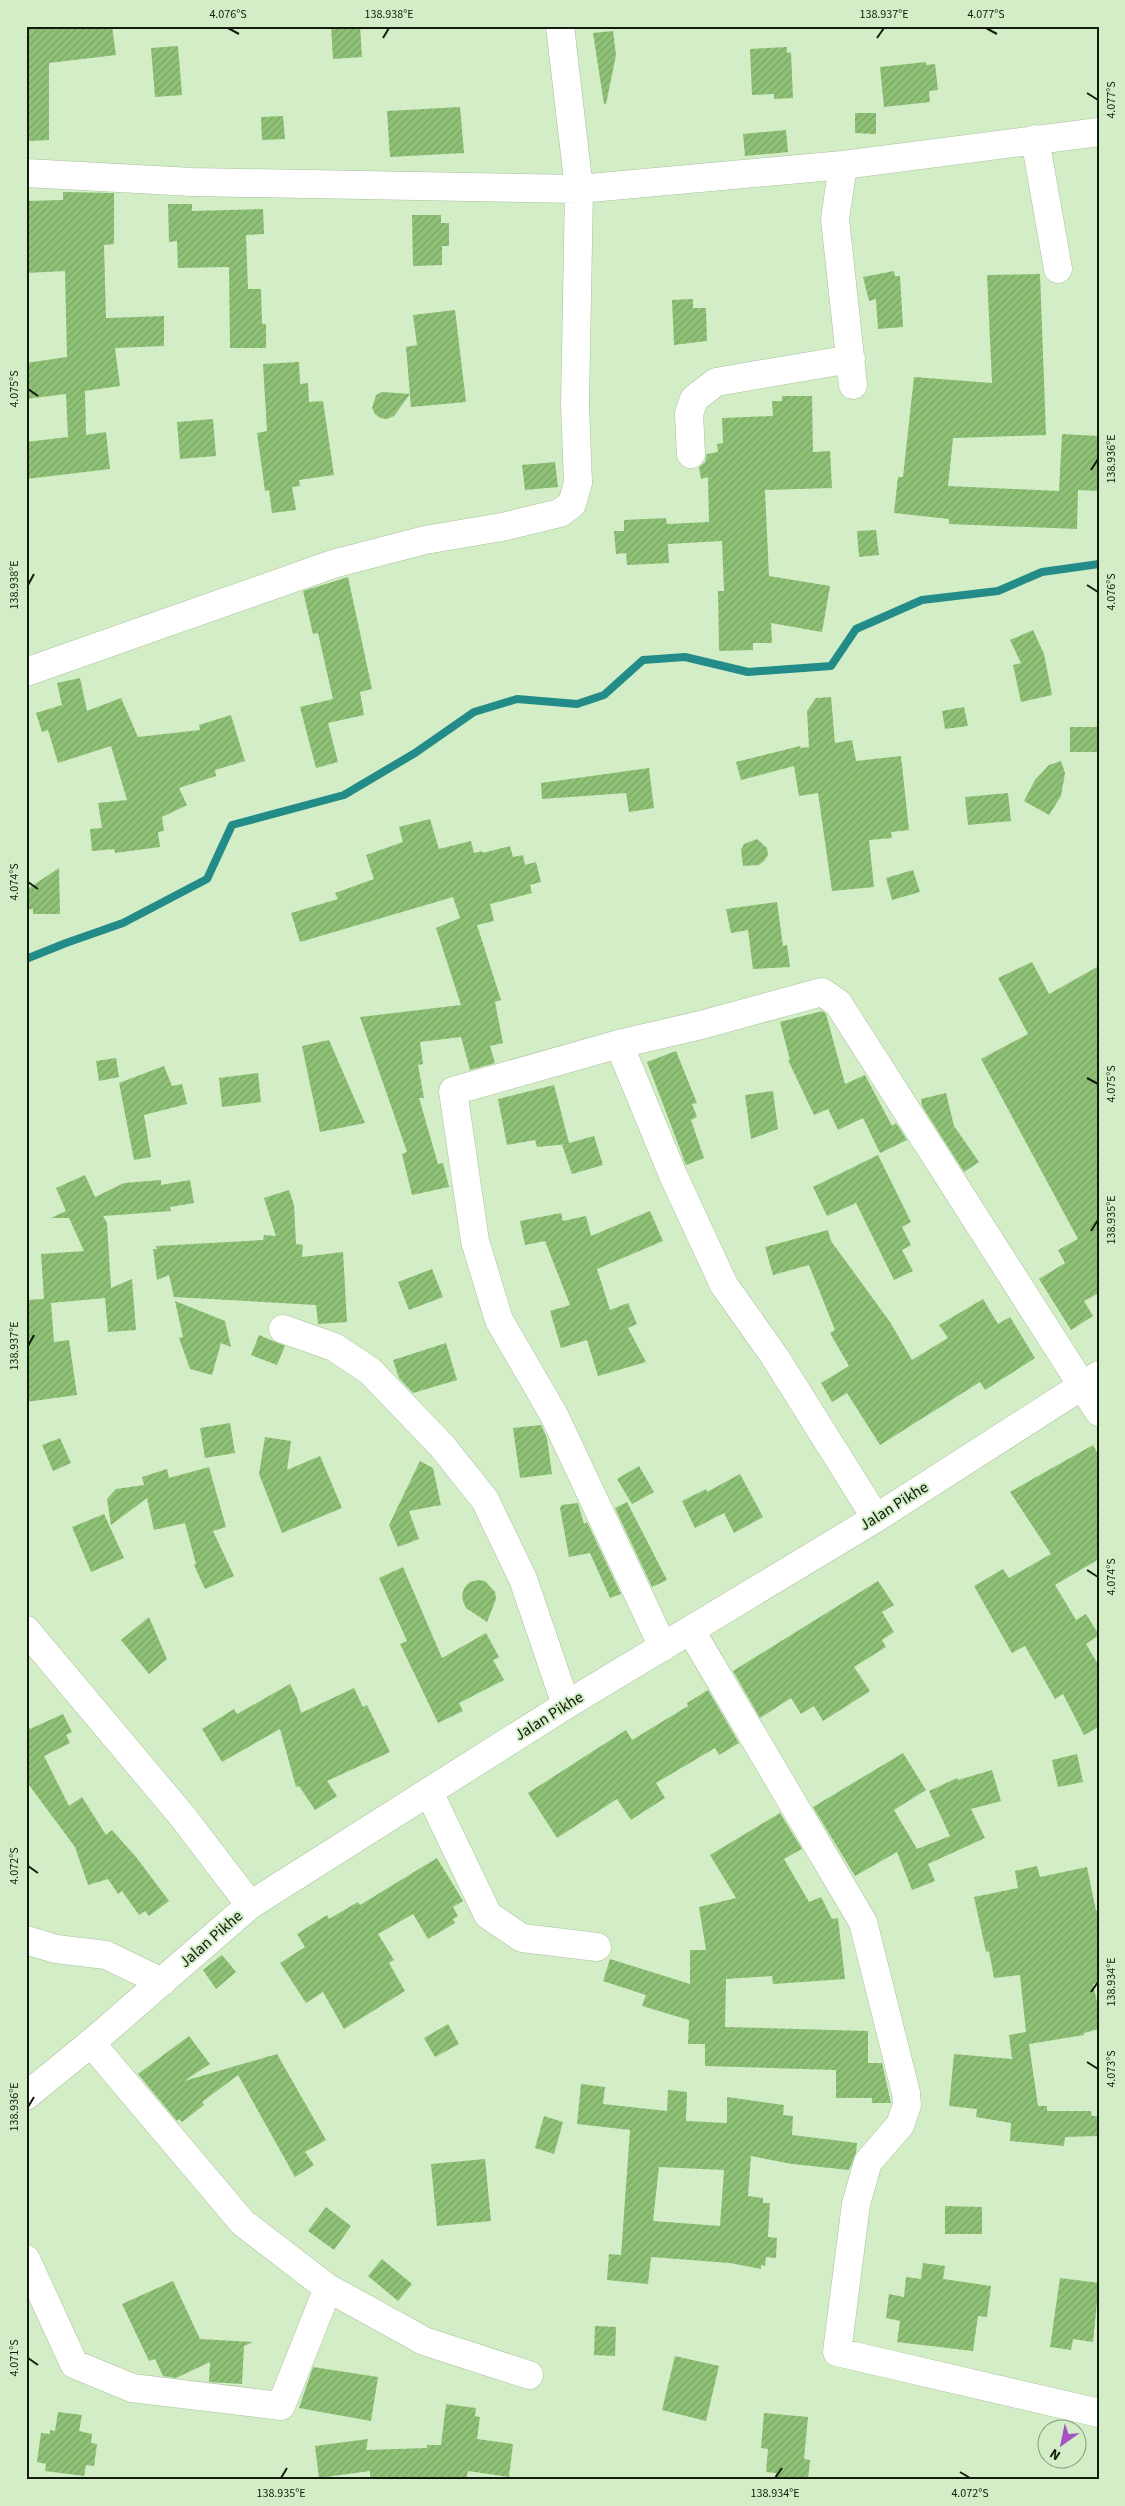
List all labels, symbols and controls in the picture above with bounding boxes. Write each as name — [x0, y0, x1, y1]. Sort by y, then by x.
text: 4.076°S — [209, 6, 247, 23]
text: 138.938°E — [364, 6, 414, 23]
text: 138.937°E — [859, 6, 909, 23]
text: 4.077°S — [967, 6, 1005, 23]
text: 4.077°S — [1103, 81, 1120, 119]
text: 4.075°S — [6, 370, 23, 408]
text: 138.936°E — [1103, 434, 1120, 484]
text: 138.938°E — [6, 560, 23, 610]
text: 4.076°S — [1103, 573, 1120, 611]
text: 4.074°S — [6, 863, 23, 901]
text: 4.075°S — [1103, 1065, 1120, 1103]
text: 138.935°E — [1103, 1195, 1120, 1245]
text: 138.937°E — [6, 1321, 23, 1371]
street label: Jalan Pikhe — [855, 1476, 933, 1536]
text: 4.074°S — [1103, 1558, 1120, 1596]
street label: Jalan Pikhe — [510, 1686, 588, 1746]
text: 4.072°S — [6, 1847, 23, 1885]
street label: Jalan Pikhe — [175, 1905, 247, 1973]
text: 138.934°E — [1103, 1957, 1120, 2007]
text: 4.073°S — [1103, 2050, 1120, 2088]
text: 138.936°E — [6, 2082, 23, 2132]
text: 4.071°S — [6, 2339, 23, 2377]
north arrow — [1038, 2418, 1088, 2468]
text: N — [1046, 2443, 1065, 2465]
text: 138.935°E — [256, 2485, 306, 2502]
text: 138.934°E — [750, 2485, 800, 2502]
text: 4.072°S — [951, 2485, 989, 2502]

